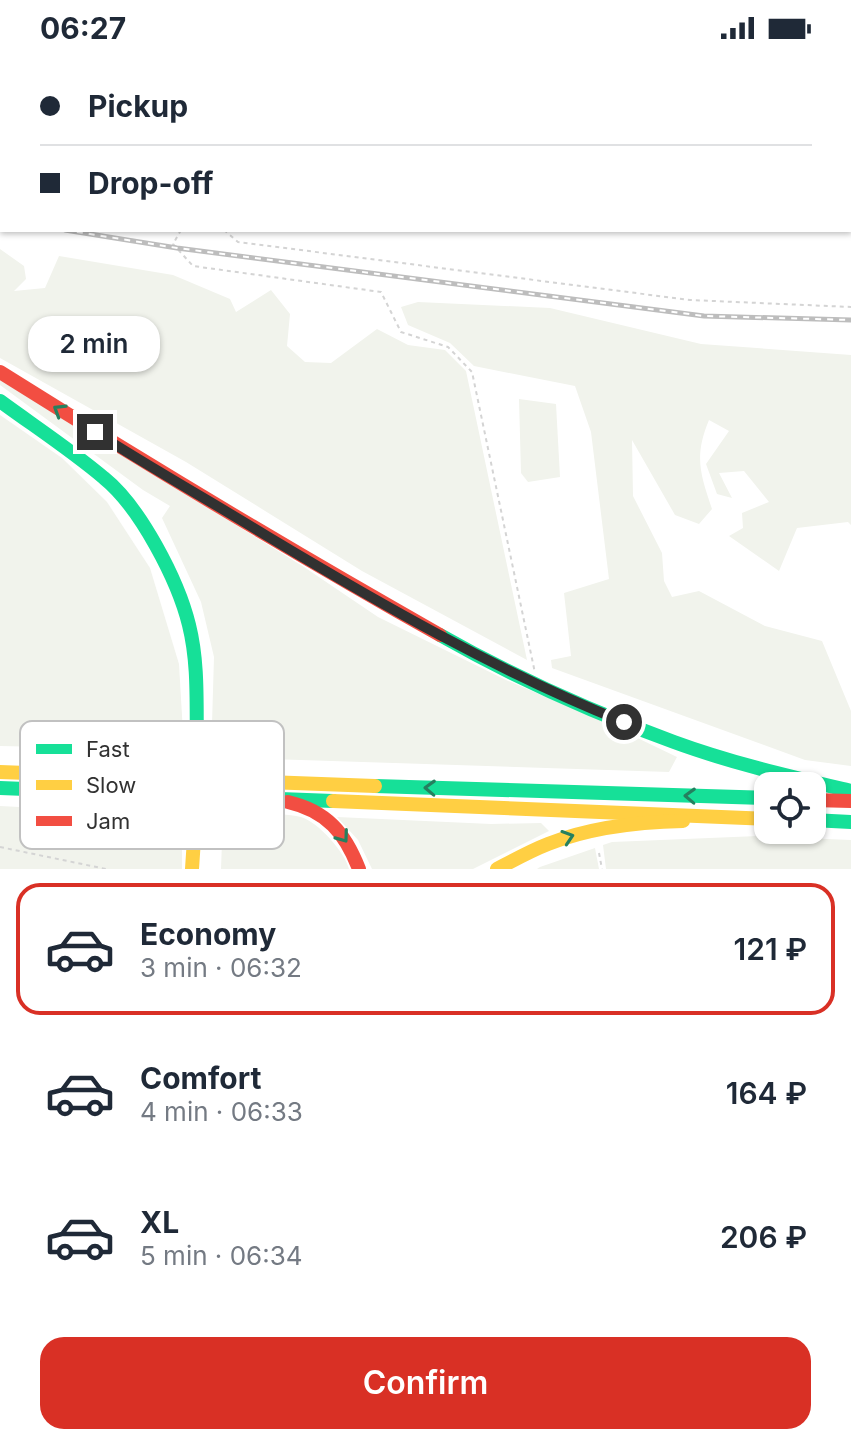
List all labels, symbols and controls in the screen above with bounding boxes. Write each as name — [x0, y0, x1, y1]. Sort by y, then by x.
text: 06:27 — [40, 10, 126, 46]
text: Pickup — [88, 88, 188, 124]
text: Drop-off — [88, 165, 214, 201]
callout: 2 min — [29, 316, 161, 372]
text: 2 min — [60, 328, 128, 359]
one-way arrow — [54, 404, 68, 419]
route end — [77, 414, 113, 450]
route start — [606, 704, 642, 740]
legend — [20, 721, 284, 849]
text: Fast — [86, 736, 130, 762]
text: Slow — [86, 772, 136, 798]
map controls — [754, 772, 826, 844]
button: locate — [754, 772, 826, 844]
one-way arrow — [423, 779, 436, 796]
one-way arrow — [683, 787, 696, 805]
text: Jam — [86, 808, 130, 834]
one-way arrow — [333, 829, 348, 843]
one-way arrow — [560, 831, 574, 847]
icon: car — [44, 913, 116, 985]
text: Economy — [140, 916, 276, 952]
text: 121 ₽ — [734, 931, 807, 967]
text: 3 min · 06:32 — [140, 952, 302, 983]
icon: car — [44, 1057, 116, 1129]
text: Comfort — [140, 1060, 261, 1096]
text: 164 ₽ — [726, 1075, 807, 1111]
text: 4 min · 06:33 — [140, 1096, 303, 1127]
icon: car — [44, 1201, 116, 1273]
text: XL — [140, 1204, 179, 1240]
text: 206 ₽ — [720, 1219, 807, 1255]
text: 5 min · 06:34 — [140, 1240, 303, 1271]
button: Confirm — [40, 1337, 811, 1429]

